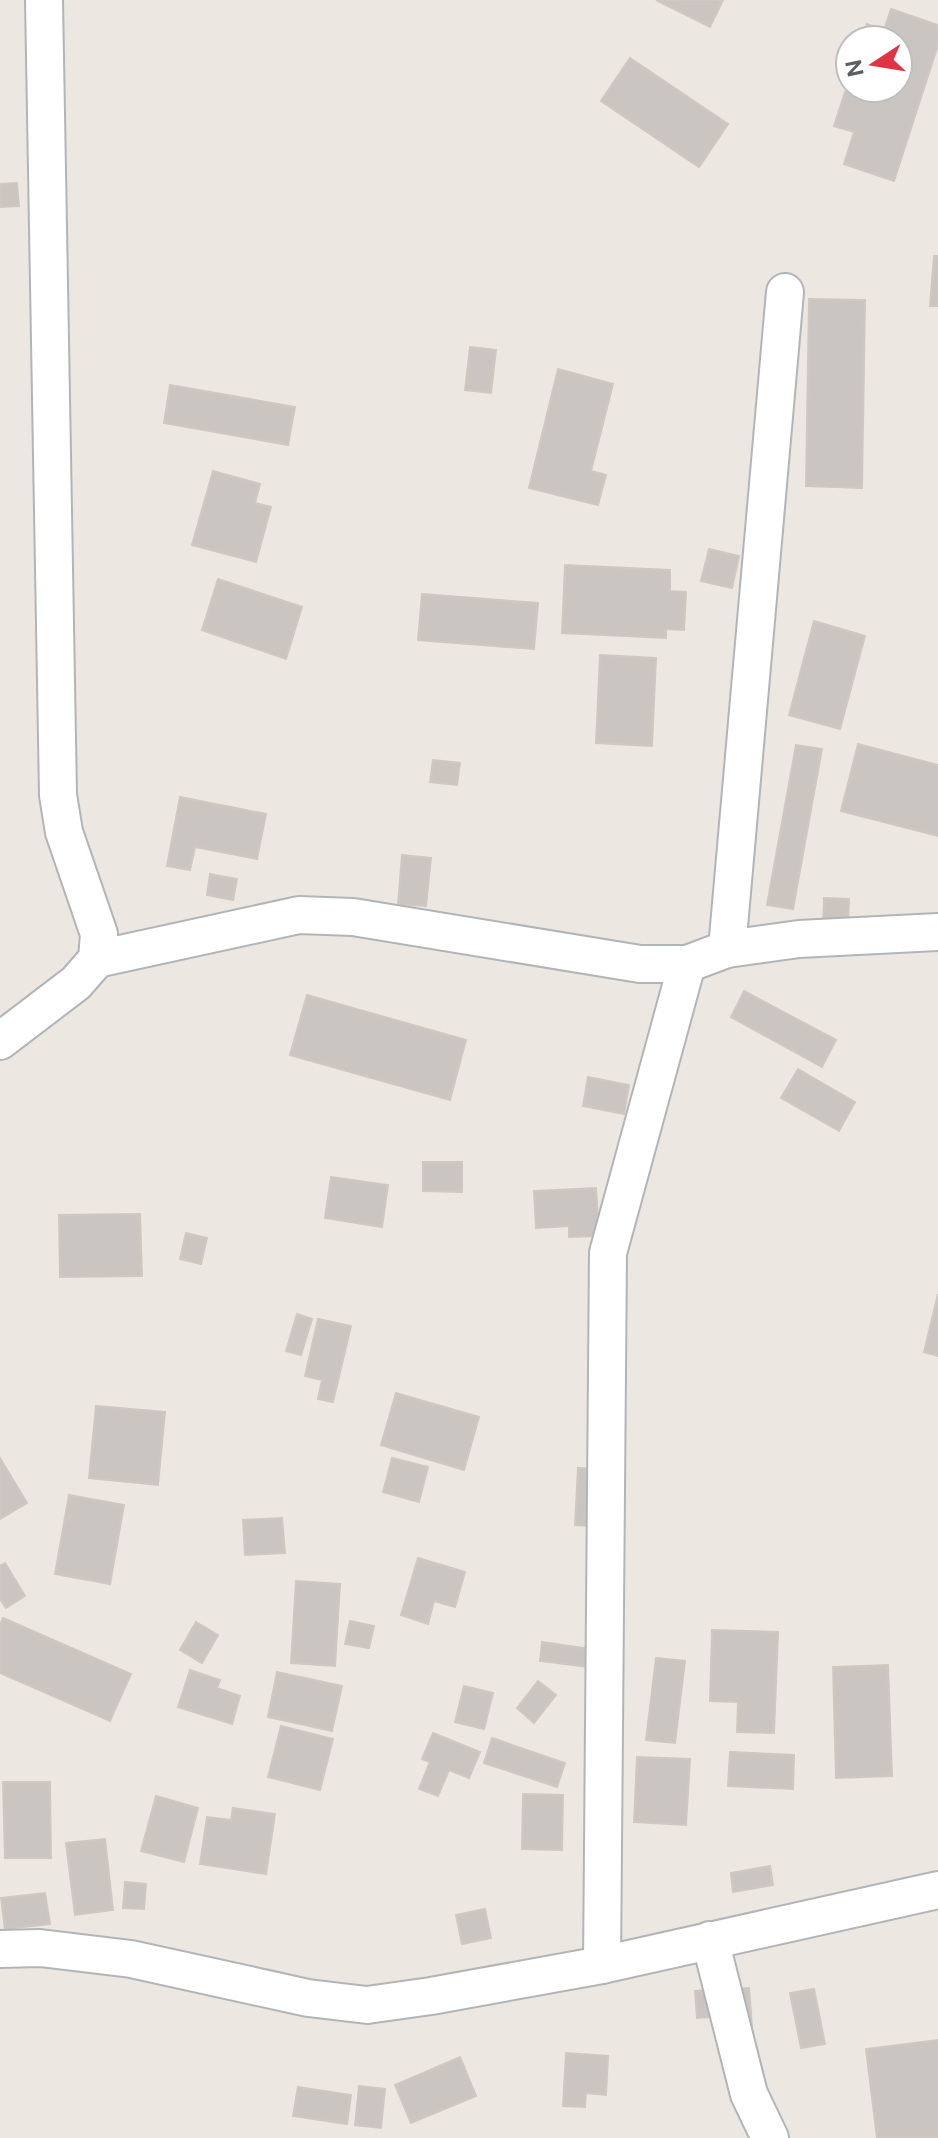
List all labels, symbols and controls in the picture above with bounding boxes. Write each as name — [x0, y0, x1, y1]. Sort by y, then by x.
north arrow — [834, 24, 914, 104]
text: N — [840, 57, 869, 79]

